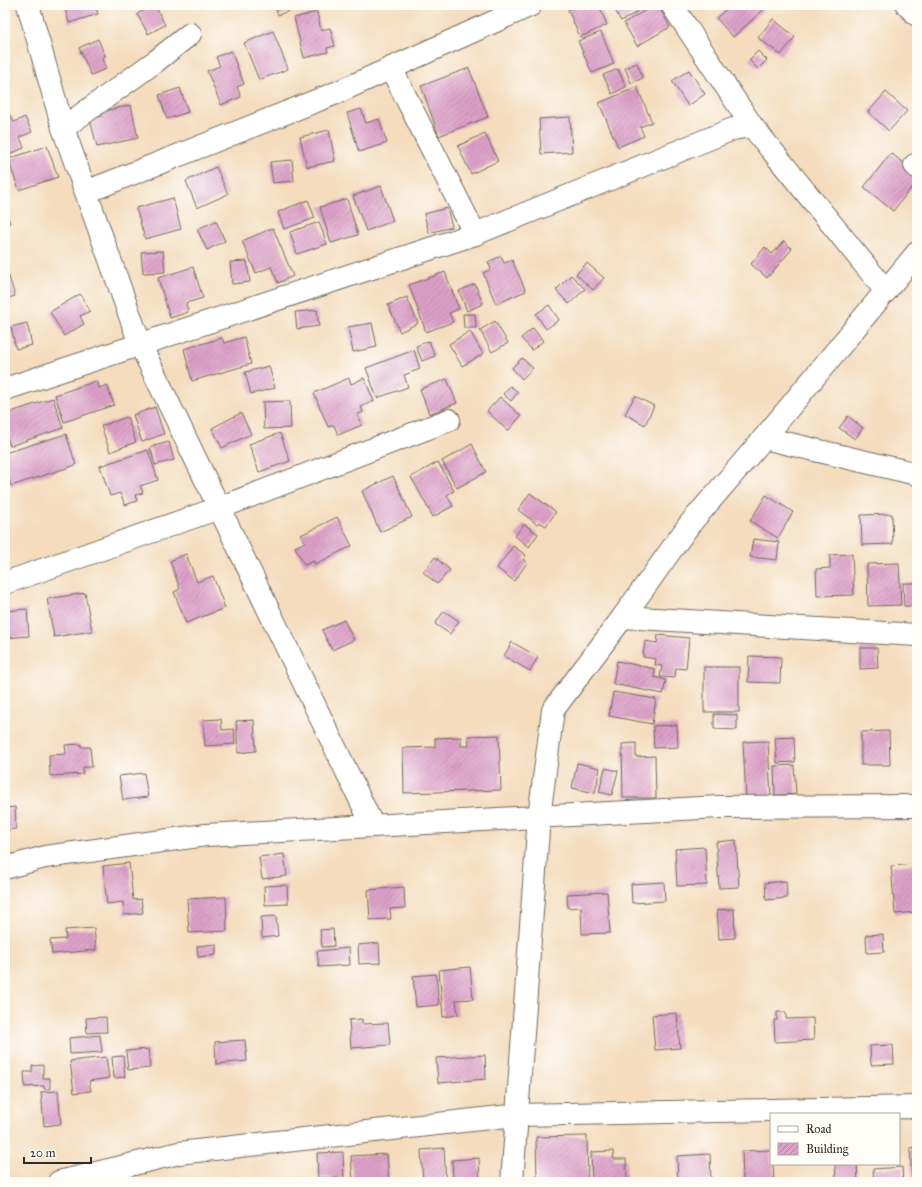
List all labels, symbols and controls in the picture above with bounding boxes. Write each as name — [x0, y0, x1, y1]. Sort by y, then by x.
legend — [770, 1113, 900, 1165]
text: Road — [806, 1122, 832, 1136]
scale bar — [24, 1139, 91, 1165]
text: Building — [806, 1142, 849, 1157]
text: 20 m — [30, 1146, 56, 1160]

